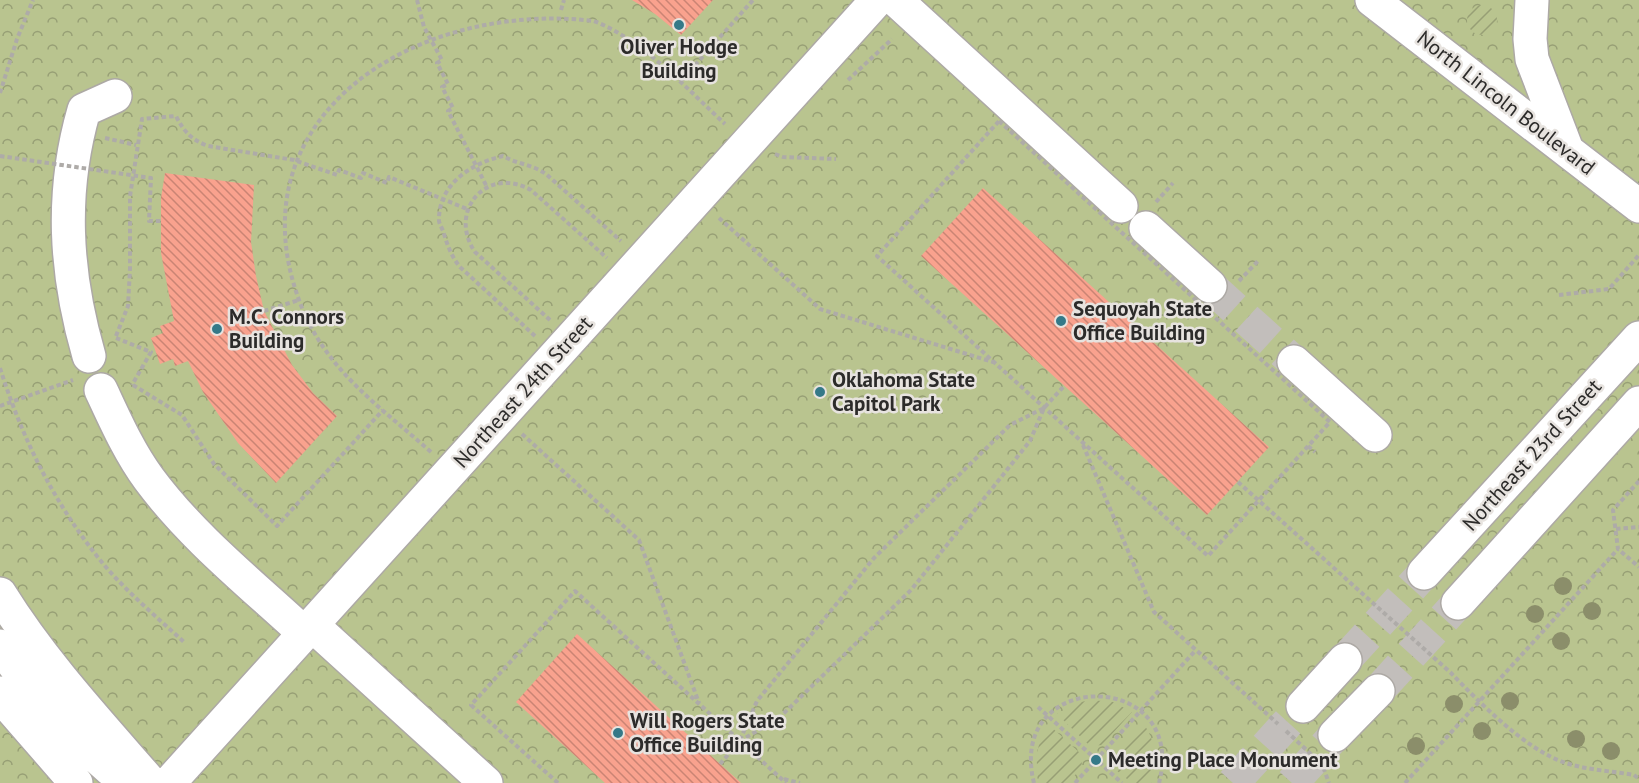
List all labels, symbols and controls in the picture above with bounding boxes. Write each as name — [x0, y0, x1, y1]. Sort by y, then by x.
marker: Oliver Hodge Building — [672, 18, 686, 32]
street label: North Lincoln Boulevard — [1412, 25, 1601, 181]
place label: Oliver Hodge Building — [620, 33, 738, 84]
place label: Sequoyah State Office Building — [1073, 295, 1212, 346]
place label: M.C. Connors Building — [229, 303, 344, 354]
street label: Northeast 24th Street — [447, 310, 598, 473]
marker: Sequoyah State Office Building — [1054, 314, 1068, 328]
marker: M.C. Connors Building — [210, 322, 224, 336]
place label: Oklahoma State Capitol Park — [832, 366, 975, 417]
street label: Northeast 23rd Street — [1456, 373, 1607, 536]
marker: Oklahoma State Capitol Park — [813, 385, 827, 399]
place label: Will Rogers State Office Building — [630, 707, 785, 758]
marker: Will Rogers State Office Building — [611, 726, 625, 740]
place label: Meeting Place Monument — [1108, 746, 1338, 773]
marker: Meeting Place Monument — [1089, 753, 1103, 767]

